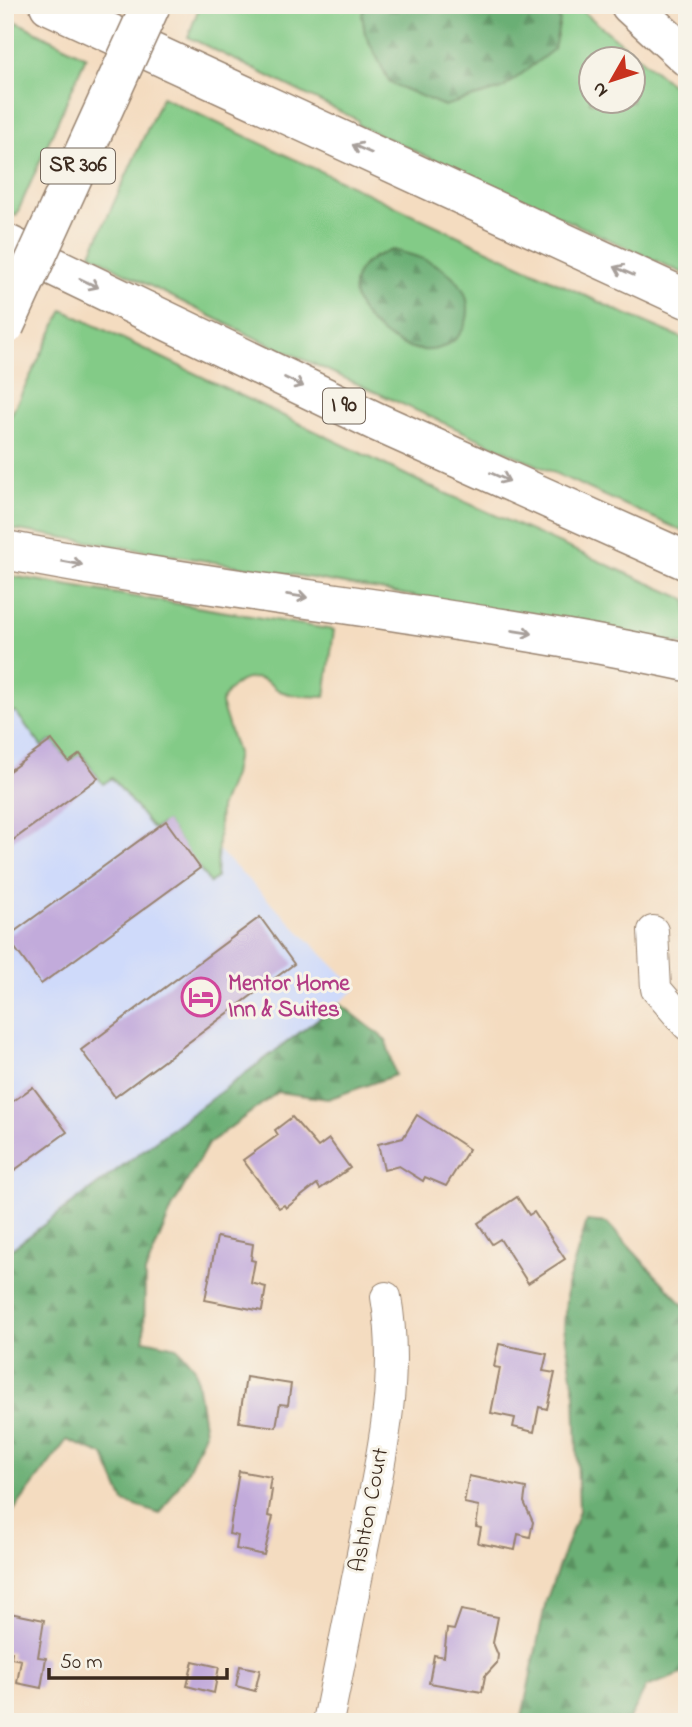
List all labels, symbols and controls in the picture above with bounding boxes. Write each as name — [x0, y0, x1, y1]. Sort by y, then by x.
north arrow — [576, 46, 646, 116]
text: N — [586, 76, 615, 103]
one-way arrow — [352, 142, 373, 155]
road number: SR 306 — [41, 148, 115, 184]
one-way arrow — [614, 264, 636, 277]
one-way arrow — [78, 277, 99, 290]
one-way arrow — [283, 376, 304, 389]
road number: I 90 — [323, 388, 365, 424]
one-way arrow — [489, 471, 510, 485]
one-way arrow — [60, 557, 83, 570]
one-way arrow — [286, 590, 308, 603]
one-way arrow — [510, 626, 533, 639]
place label: Mentor Home Inn & Suites — [228, 968, 350, 1027]
hotel icon: Mentor Home Inn & Suites — [180, 976, 222, 1018]
street label: Ashton Court — [342, 1445, 398, 1575]
scale bar — [49, 1636, 228, 1680]
text: 50 m — [60, 1648, 103, 1678]

